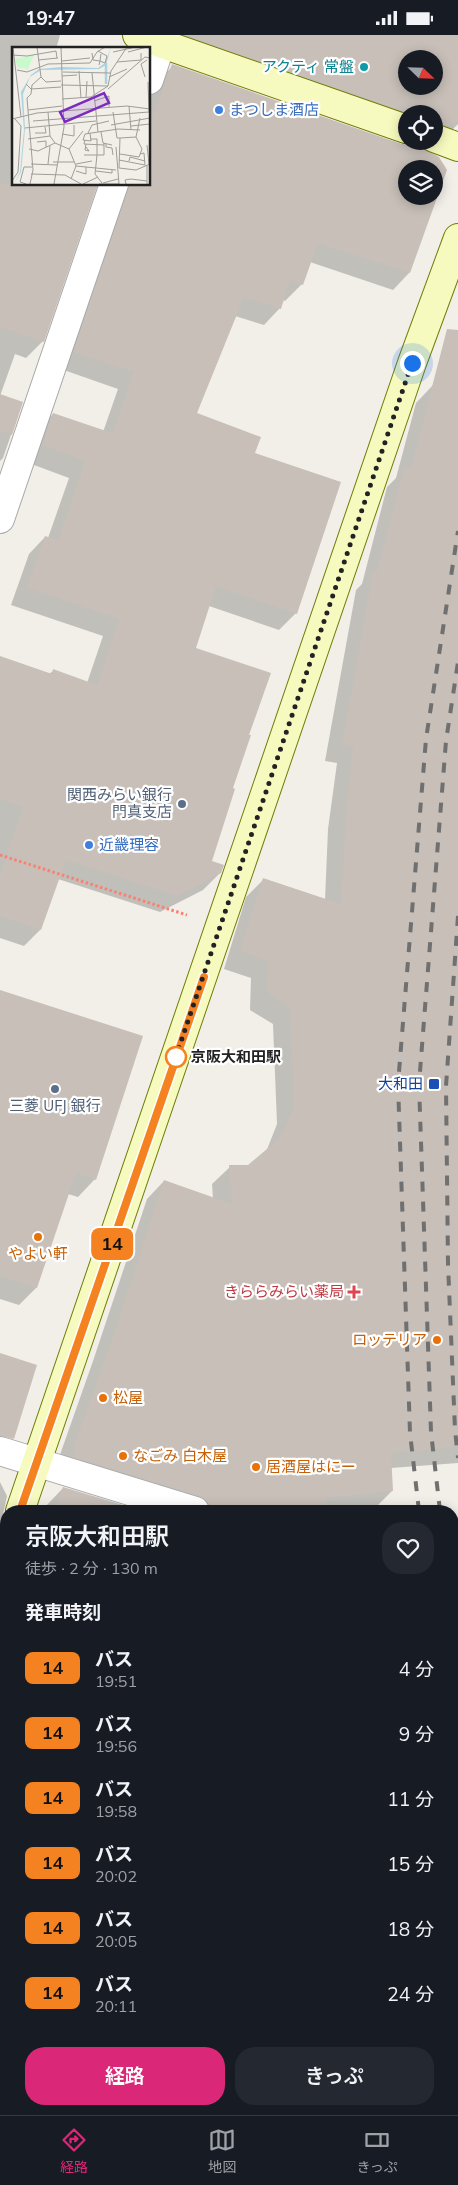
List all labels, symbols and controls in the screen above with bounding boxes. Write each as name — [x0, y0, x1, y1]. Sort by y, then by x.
text: 19:47 — [25, 6, 75, 30]
inset map — [12, 47, 150, 185]
north arrow — [398, 50, 442, 95]
map controls — [398, 50, 443, 205]
place label: アクティ 常盤 — [262, 57, 354, 76]
marker: アクティ 常盤 — [358, 61, 370, 73]
place label: まつしま酒店 — [229, 100, 319, 119]
marker: まつしま酒店 — [213, 104, 225, 116]
button: locate — [398, 105, 443, 150]
button: layers — [398, 160, 443, 205]
your location — [400, 351, 425, 376]
place label: 関西みらい銀行 門真支店 — [67, 785, 172, 821]
marker: 関西みらい銀行 門真支店 — [176, 798, 188, 810]
place label: 近畿理容 — [99, 835, 159, 854]
marker: 近畿理容 — [83, 839, 95, 851]
marker: 京阪大和田駅 — [165, 1046, 187, 1068]
place label: 京阪大和田駅 — [191, 1047, 281, 1066]
place label: 大和田 — [378, 1074, 423, 1093]
marker: 大和田 — [427, 1077, 441, 1091]
marker: 三菱 UFJ 銀行 — [49, 1083, 61, 1095]
place label: 三菱 UFJ 銀行 — [9, 1096, 101, 1115]
line badge: 14 — [90, 1228, 134, 1260]
marker: やよい軒 — [32, 1231, 44, 1243]
text: 14 — [101, 1232, 123, 1255]
place label: やよい軒 — [8, 1244, 68, 1263]
place label: きららみらい薬局 — [224, 1282, 344, 1301]
marker: きららみらい薬局 — [348, 1286, 360, 1298]
place label: ロッテリア — [352, 1330, 427, 1349]
marker: ロッテリア — [431, 1334, 443, 1346]
place label: 松屋 — [113, 1388, 143, 1407]
marker: 松屋 — [97, 1392, 109, 1404]
place label: なごみ 白木屋 — [133, 1446, 227, 1465]
marker: なごみ 白木屋 — [117, 1450, 129, 1462]
place label: 居酒屋はにー — [266, 1457, 356, 1476]
marker: 居酒屋はにー — [250, 1461, 262, 1473]
text: 京阪大和田駅 — [25, 1521, 169, 1551]
button: heart — [382, 1522, 434, 1574]
text: 徒歩 · 2 分 · 130 m — [25, 1558, 158, 1578]
text: 発車時刻 — [25, 1600, 101, 1624]
text: バス — [95, 1647, 133, 1671]
text: 14 — [42, 1656, 63, 1679]
text: 4 分 — [399, 1657, 434, 1681]
text: 19:51 — [95, 1671, 137, 1691]
text: バス — [95, 1712, 133, 1736]
text: 14 — [42, 1721, 63, 1744]
text: 9 分 — [399, 1722, 434, 1746]
text: 19:56 — [95, 1736, 137, 1756]
text: バス — [95, 1777, 133, 1801]
text: 14 — [42, 1786, 63, 1809]
text: 11 分 — [387, 1787, 434, 1811]
text: 19:58 — [95, 1801, 137, 1821]
text: バス — [95, 1842, 133, 1866]
text: 14 — [42, 1851, 63, 1874]
text: 15 分 — [387, 1852, 434, 1876]
text: 20:02 — [95, 1866, 137, 1886]
text: バス — [95, 1907, 133, 1931]
text: 14 — [42, 1916, 63, 1939]
text: 18 分 — [387, 1917, 434, 1941]
text: 20:05 — [95, 1931, 137, 1951]
text: バス — [95, 1972, 133, 1996]
text: 14 — [42, 1981, 63, 2004]
text: 24 分 — [387, 1982, 434, 2006]
text: 20:11 — [95, 1996, 137, 2016]
button: 経路 — [25, 2047, 225, 2105]
button: きっぷ — [235, 2047, 434, 2105]
tab: 経路 — [60, 2126, 88, 2176]
tab: 地図 — [208, 2126, 236, 2176]
tab: きっぷ — [356, 2126, 398, 2176]

